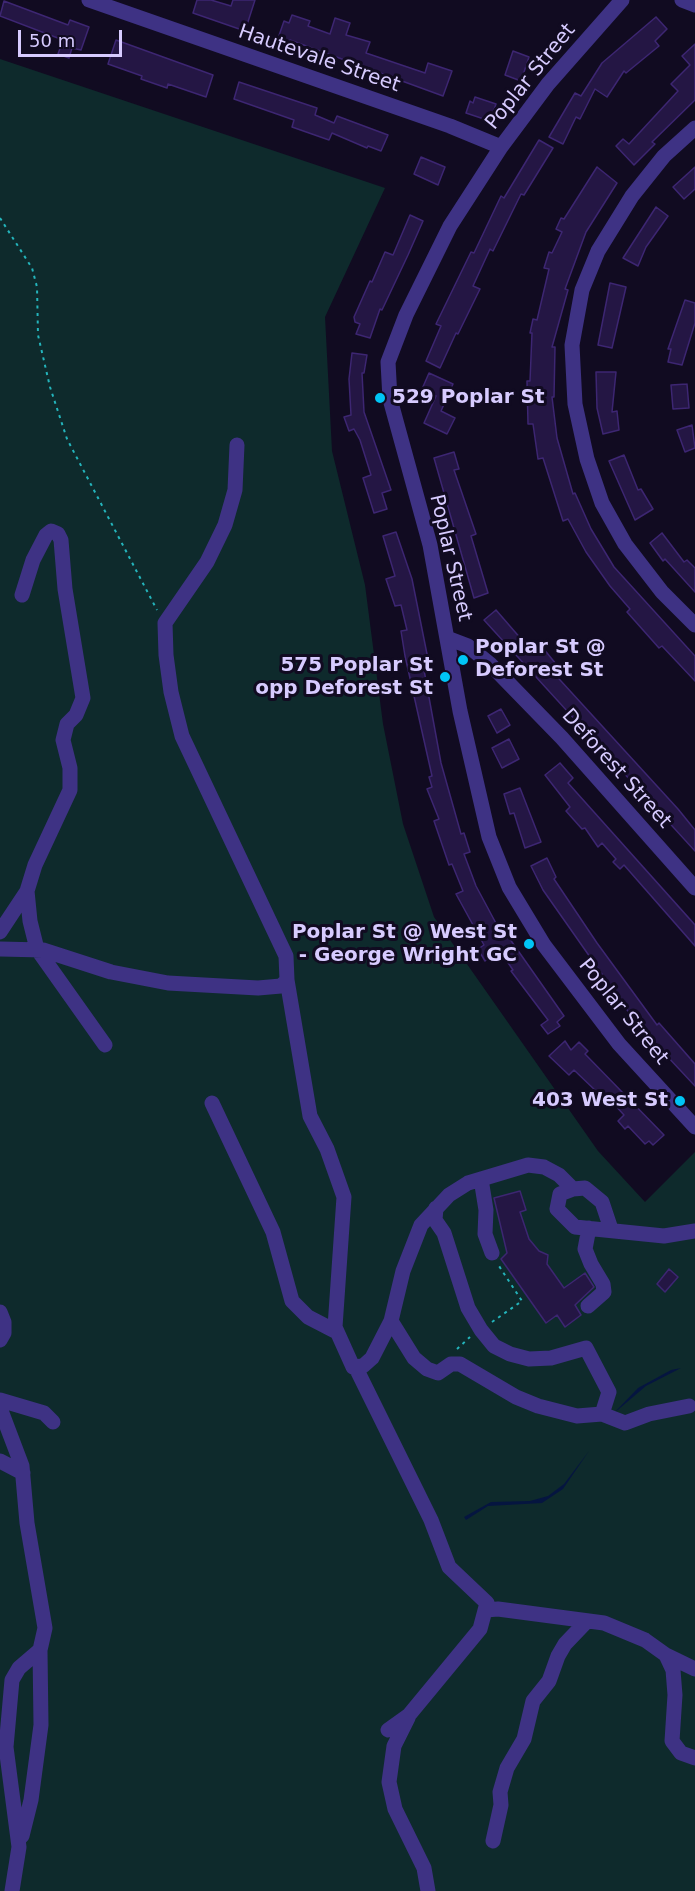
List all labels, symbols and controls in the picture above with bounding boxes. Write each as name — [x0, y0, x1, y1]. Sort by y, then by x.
scale bar — [21, 18, 124, 56]
street label: Poplar Street — [481, 19, 581, 135]
street label: Hautevale Street — [235, 20, 403, 98]
text: 50 m — [29, 30, 75, 51]
place label: 529 Poplar St — [392, 386, 545, 410]
marker: 529 Poplar St — [373, 391, 387, 405]
street label: Poplar Street — [424, 492, 476, 624]
place label: Poplar St @ Deforest St — [475, 636, 606, 683]
marker: Poplar St @ Deforest St — [456, 653, 470, 667]
place label: 575 Poplar St opp Deforest St — [255, 654, 433, 701]
marker: 575 Poplar St opp Deforest St — [438, 670, 452, 684]
street label: Deforest Street — [556, 704, 676, 834]
place label: Poplar St @ West St - George Wright GC — [292, 921, 517, 968]
marker: Poplar St @ West St - George Wright GC — [522, 937, 536, 951]
street label: Poplar Street — [573, 954, 673, 1070]
place label: 403 West St — [532, 1089, 668, 1113]
marker: 403 West St — [673, 1094, 687, 1108]

